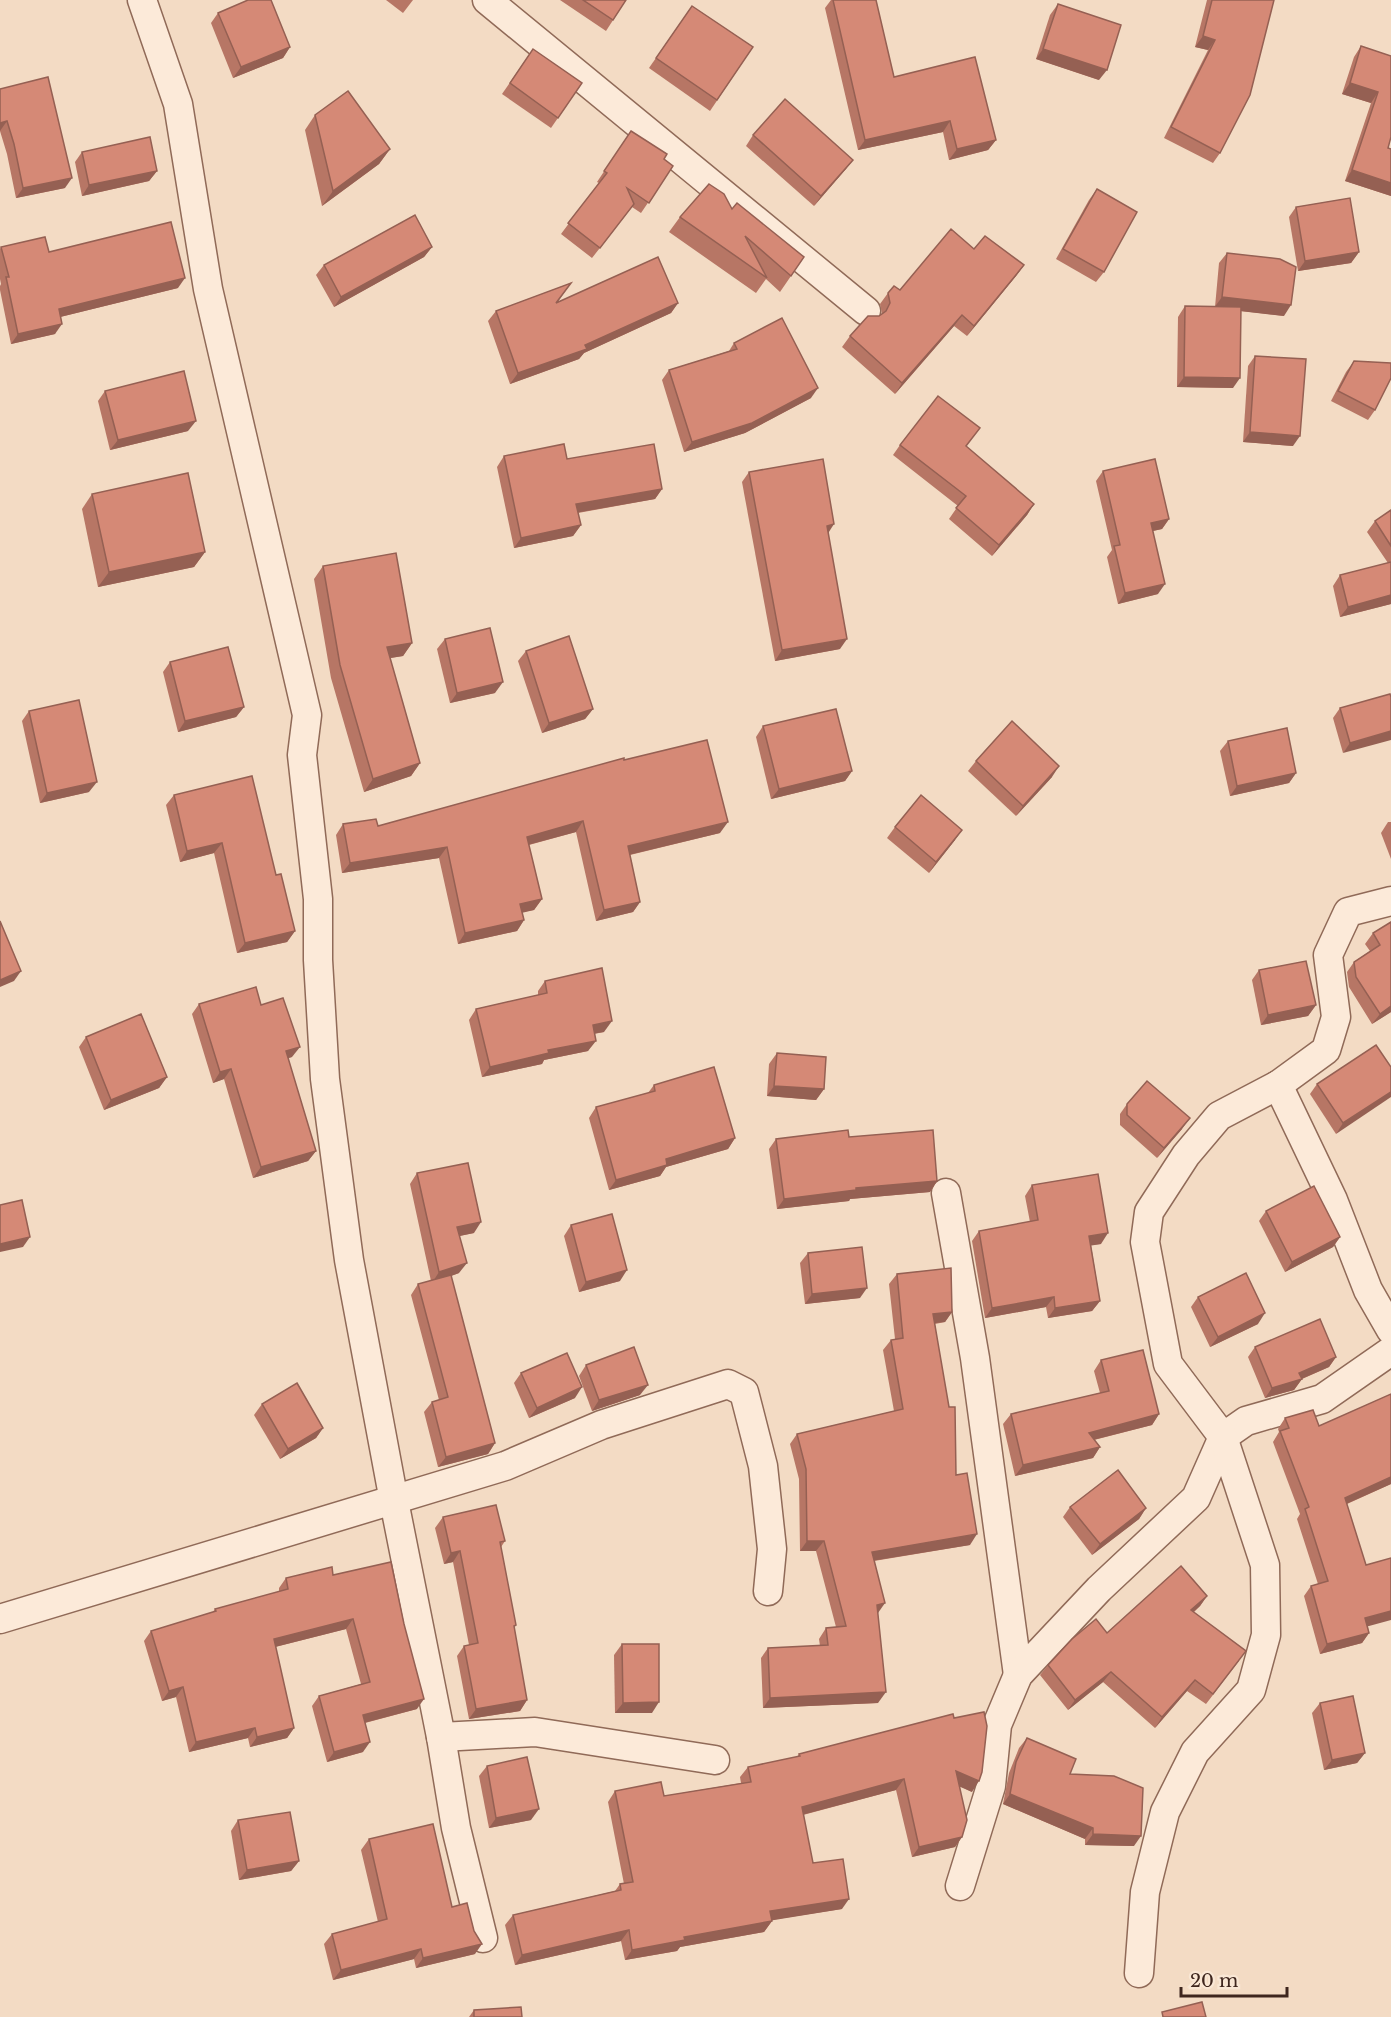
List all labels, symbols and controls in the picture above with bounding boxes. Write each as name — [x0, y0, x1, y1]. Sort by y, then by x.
scale bar — [1181, 1960, 1288, 1998]
text: 20 m — [1190, 1970, 1238, 1992]

